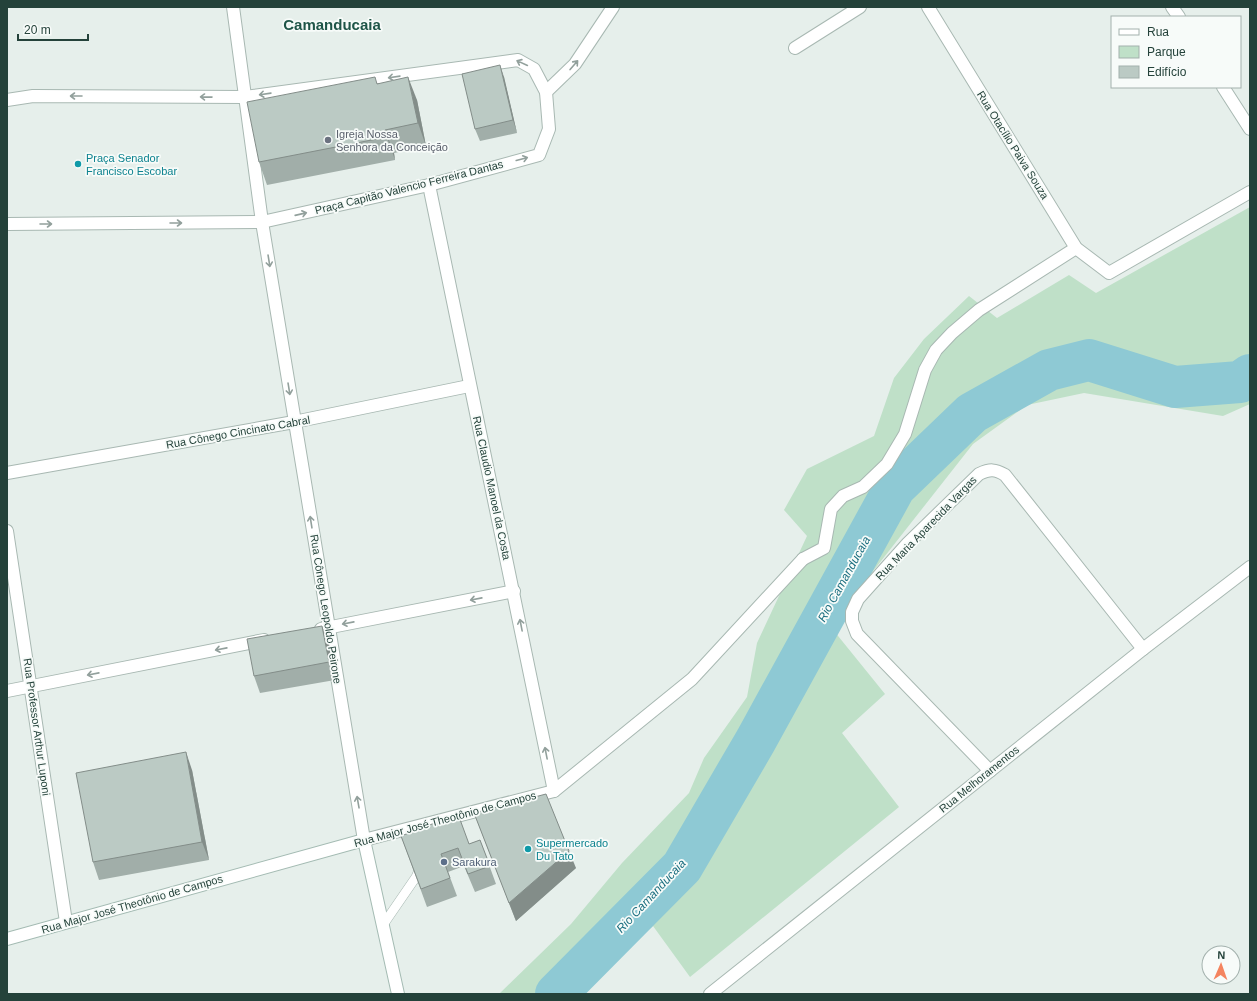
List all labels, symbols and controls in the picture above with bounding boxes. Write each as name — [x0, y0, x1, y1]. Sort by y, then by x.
scale bar — [18, 16, 88, 42]
district label: Camanducaia — [283, 16, 381, 33]
legend — [1111, 16, 1241, 88]
text: 20 m — [24, 23, 51, 37]
text: Rua — [1147, 25, 1169, 39]
text: Parque — [1147, 45, 1186, 59]
one-way arrow — [516, 59, 528, 66]
one-way arrow — [569, 59, 578, 70]
text: Edifício — [1147, 65, 1187, 79]
one-way arrow — [388, 73, 401, 81]
street label: Rua Otacílio Paiva Souza — [975, 89, 1052, 202]
one-way arrow — [259, 90, 272, 98]
one-way arrow — [70, 92, 83, 100]
one-way arrow — [200, 93, 213, 101]
place label: Igreja Nossa Senhora da Conceição — [336, 128, 448, 153]
marker: Igreja Nossa Senhora da Conceição — [323, 135, 333, 145]
place label: Praça Senador Francisco Escobar — [86, 152, 177, 177]
one-way arrow — [515, 155, 528, 162]
street label: Praça Capitão Valencio Ferreira Dantas — [314, 158, 505, 216]
marker: Praça Senador Francisco Escobar — [73, 159, 83, 169]
one-way arrow — [294, 209, 307, 217]
one-way arrow — [169, 219, 182, 227]
one-way arrow — [39, 220, 52, 228]
one-way arrow — [265, 254, 273, 267]
one-way arrow — [285, 382, 293, 395]
street label: Rua Cônego Cincinato Cabral — [165, 413, 311, 451]
street label: Rua Claudio Manoel da Costa — [471, 415, 513, 562]
street label: Rua Maria Aparecida Vargas — [873, 473, 979, 582]
one-way arrow — [307, 515, 315, 528]
street label: Rua Cônego Leopoldo Peirone — [308, 533, 344, 685]
water label: Rio Camanducaia — [815, 534, 873, 624]
one-way arrow — [470, 595, 483, 603]
one-way arrow — [517, 619, 525, 632]
one-way arrow — [342, 620, 355, 628]
one-way arrow — [215, 645, 228, 653]
street label: Rua Professor Arthur Luponi — [21, 657, 53, 797]
one-way arrow — [87, 670, 100, 678]
street label: Rua Melhoramentos — [937, 743, 1022, 815]
one-way arrow — [542, 747, 550, 760]
street label: Rua Major José Theotônio de Campos — [353, 789, 538, 849]
one-way arrow — [354, 796, 362, 809]
place label: Supermercado Du Tato — [536, 837, 608, 862]
marker: Supermercado Du Tato — [523, 844, 533, 854]
place label: Sarakura — [452, 856, 498, 868]
water label: Rio Camanducaia — [613, 856, 689, 936]
marker: Sarakura — [439, 857, 449, 867]
street label: Rua Major José Theotônio de Campos — [40, 872, 225, 936]
north arrow — [1201, 945, 1241, 985]
text: N — [1217, 949, 1226, 961]

